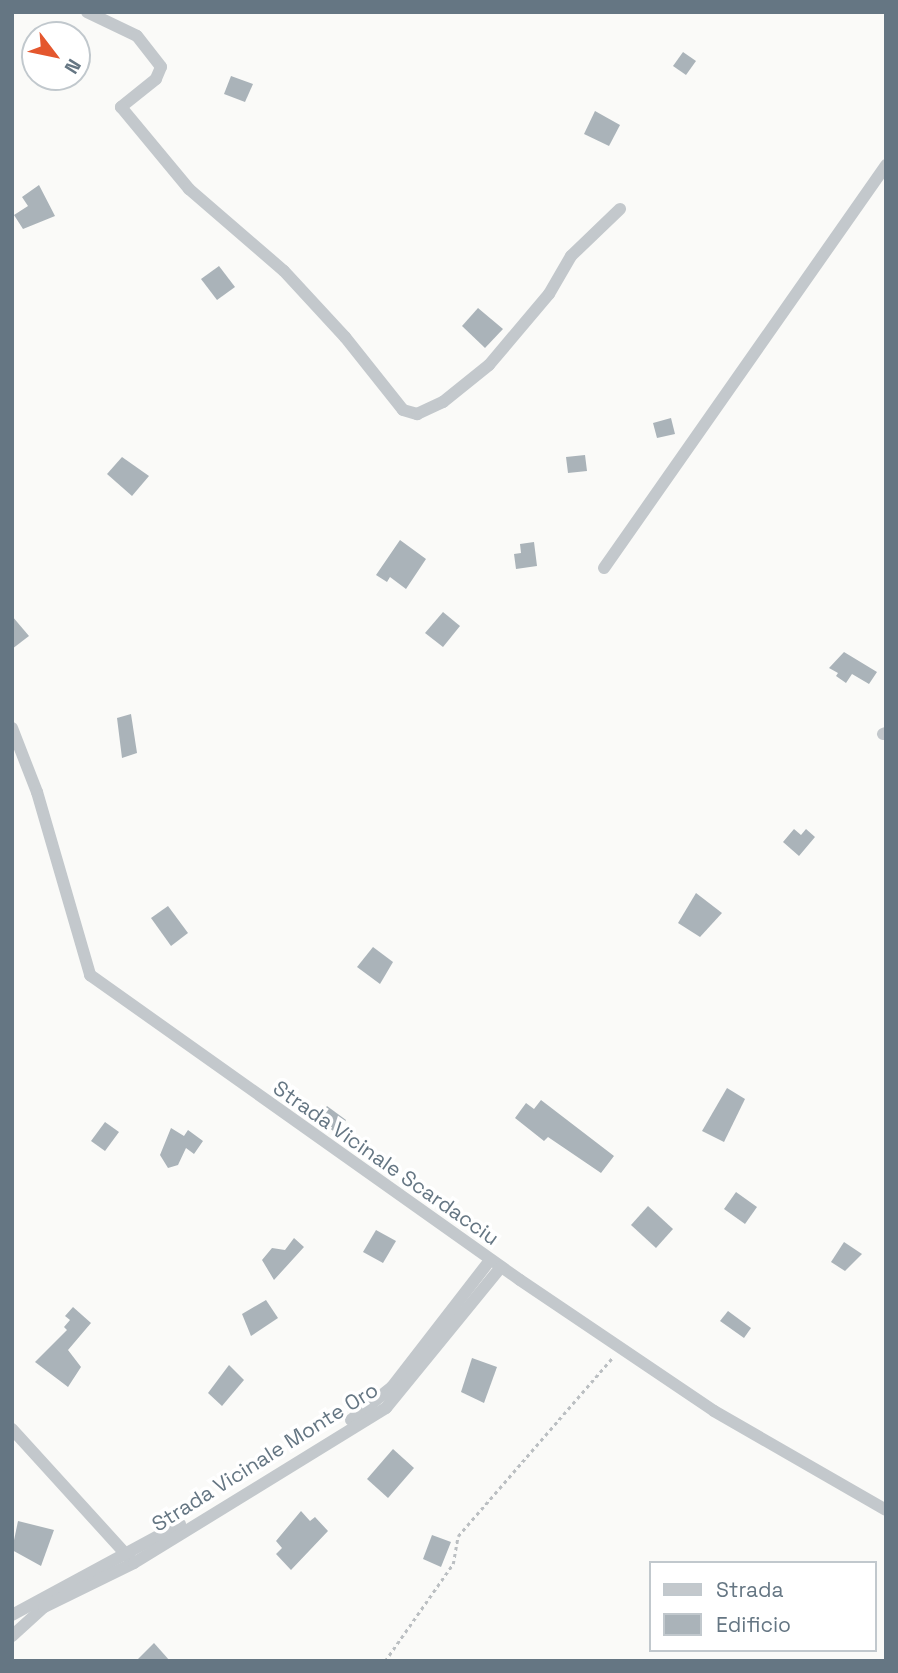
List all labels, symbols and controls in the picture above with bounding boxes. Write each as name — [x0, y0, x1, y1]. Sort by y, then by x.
north arrow — [21, 21, 91, 91]
text: N — [59, 54, 87, 78]
street label: Strada Vicinale Scardacciu — [268, 1075, 504, 1251]
street label: Strada Vicinale Monte Oro — [147, 1377, 383, 1537]
legend — [650, 1561, 877, 1652]
text: Strada — [716, 1576, 783, 1603]
text: Edificio — [716, 1611, 791, 1638]

